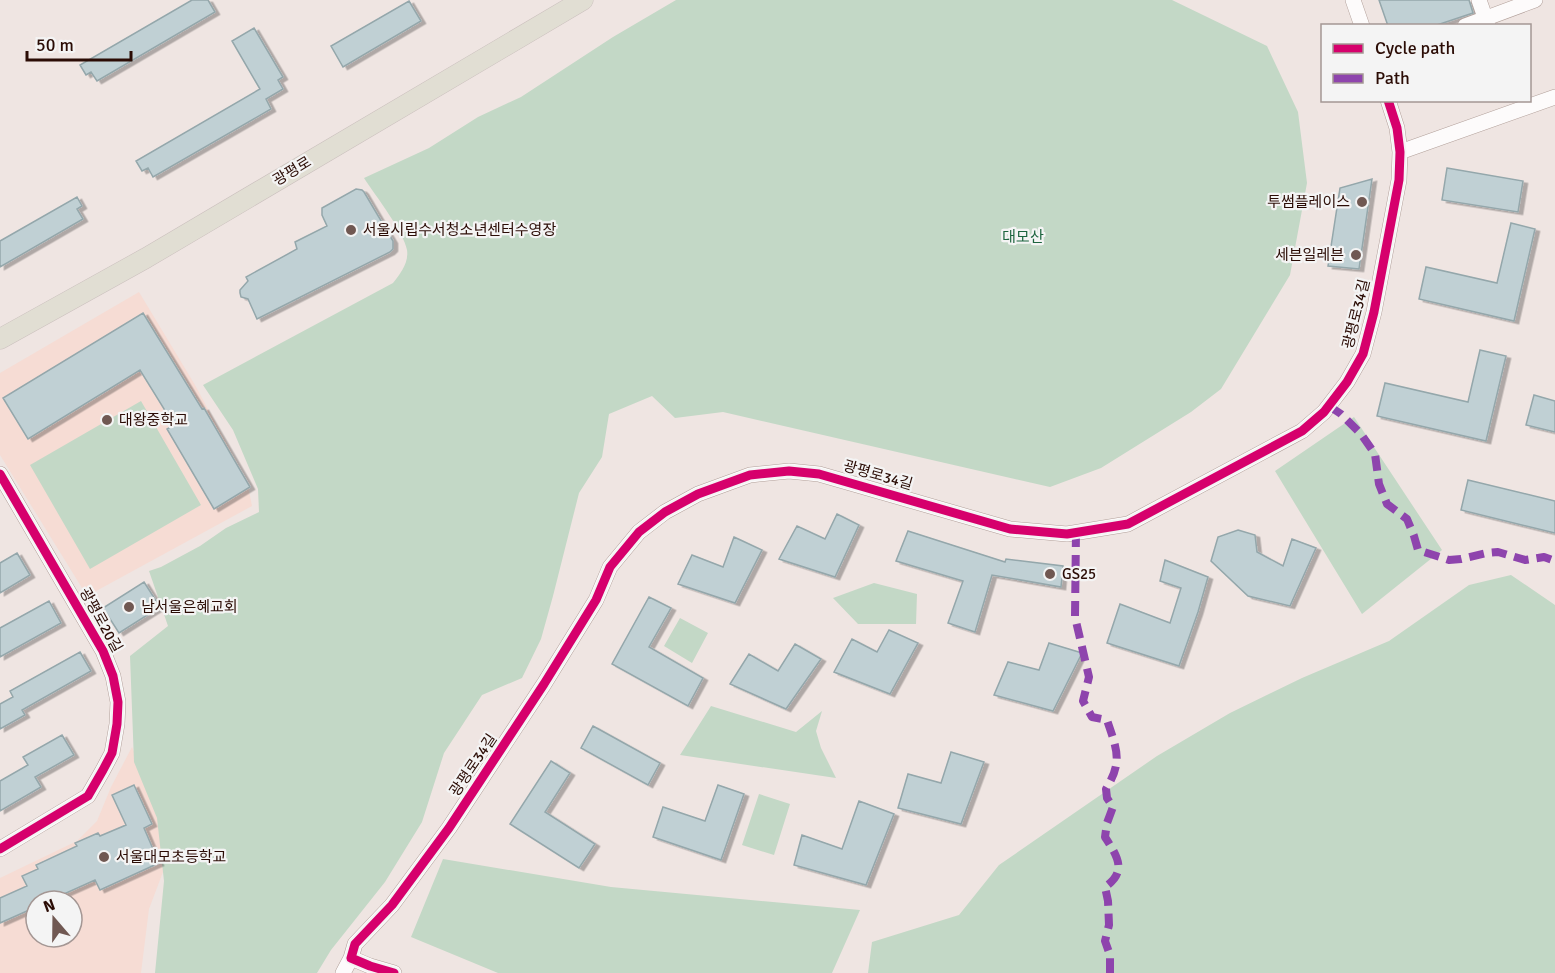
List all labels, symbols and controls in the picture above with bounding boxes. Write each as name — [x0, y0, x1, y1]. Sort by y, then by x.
scale bar — [27, 24, 130, 62]
legend — [1321, 24, 1531, 102]
text: 50 m — [36, 34, 74, 56]
text: Cycle path — [1375, 37, 1455, 59]
text: Path — [1375, 67, 1410, 89]
street label: 광평로 — [270, 153, 314, 189]
place label: 투썸플레이스 — [1267, 193, 1350, 211]
marker: 투썸플레이스 — [1355, 195, 1369, 209]
place label: 서울시립수서청소년센터수영장 — [363, 221, 556, 239]
marker: 서울시립수서청소년센터수영장 — [344, 223, 358, 237]
park label: 대모산 — [1002, 228, 1044, 246]
place label: 세븐일레븐 — [1275, 246, 1344, 264]
marker: 세븐일레븐 — [1349, 248, 1363, 262]
street label: 광평로34길 — [1339, 277, 1373, 351]
place label: 대왕중학교 — [119, 411, 188, 429]
marker: 대왕중학교 — [100, 413, 114, 427]
street label: 광평로34길 — [841, 457, 915, 493]
place label: GS25 — [1062, 565, 1096, 583]
marker: GS25 — [1043, 567, 1057, 581]
street label: 광평로20길 — [76, 584, 126, 656]
place label: 남서울은혜교회 — [141, 598, 238, 616]
marker: 남서울은혜교회 — [122, 600, 136, 614]
street label: 광평로34길 — [446, 730, 500, 800]
place label: 서울대모초등학교 — [116, 848, 226, 866]
marker: 서울대모초등학교 — [97, 850, 111, 864]
north arrow — [24, 889, 84, 949]
text: N — [41, 895, 58, 917]

